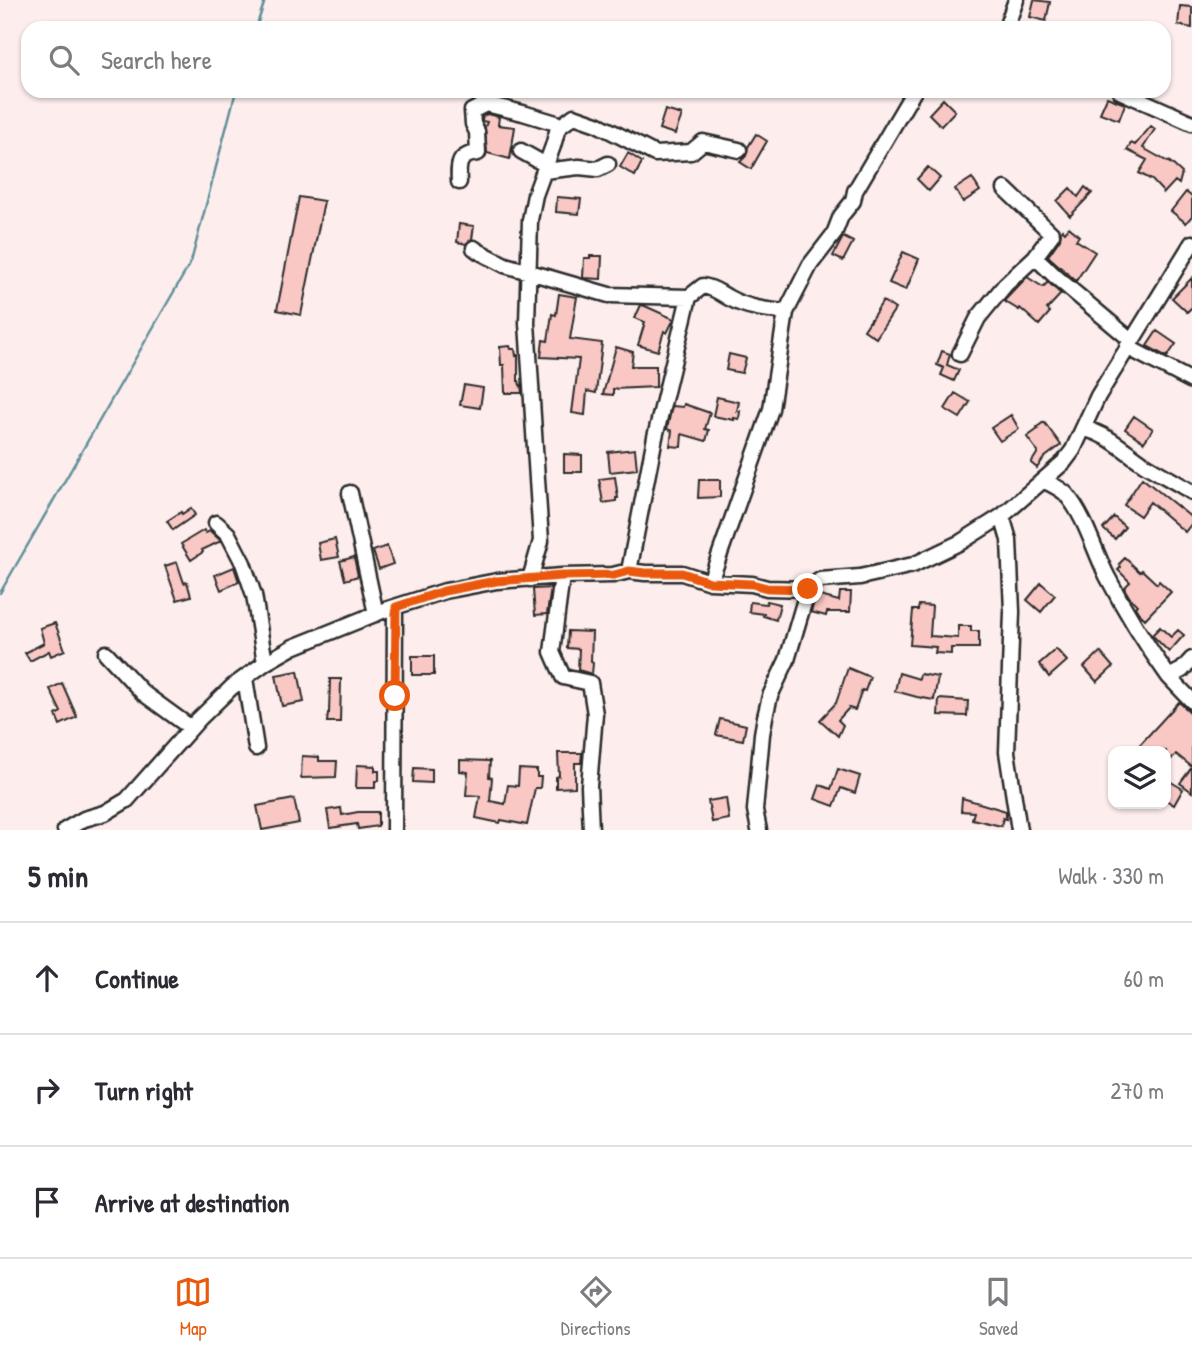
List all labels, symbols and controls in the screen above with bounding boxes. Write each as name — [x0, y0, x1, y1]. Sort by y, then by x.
search box — [21, 21, 1171, 98]
icon: search — [45, 41, 83, 79]
text: Search here — [101, 42, 212, 77]
route end — [792, 573, 823, 604]
route start — [379, 680, 410, 711]
map controls — [1108, 746, 1171, 809]
button: layers — [1108, 746, 1171, 809]
text: 5 min — [28, 856, 88, 896]
text: Walk · 330 m — [1058, 860, 1164, 891]
icon: ahead — [28, 959, 66, 997]
text: Continue — [95, 961, 179, 996]
text: 60 m — [1124, 963, 1164, 994]
icon: right — [28, 1071, 66, 1109]
text: Turn right — [95, 1073, 193, 1108]
text: 270 m — [1111, 1075, 1164, 1106]
icon: arrive — [28, 1183, 66, 1221]
text: Arrive at destination — [95, 1185, 290, 1220]
tab: Map — [174, 1273, 212, 1341]
tab: Directions — [561, 1273, 631, 1341]
tab: Saved — [979, 1273, 1018, 1341]

